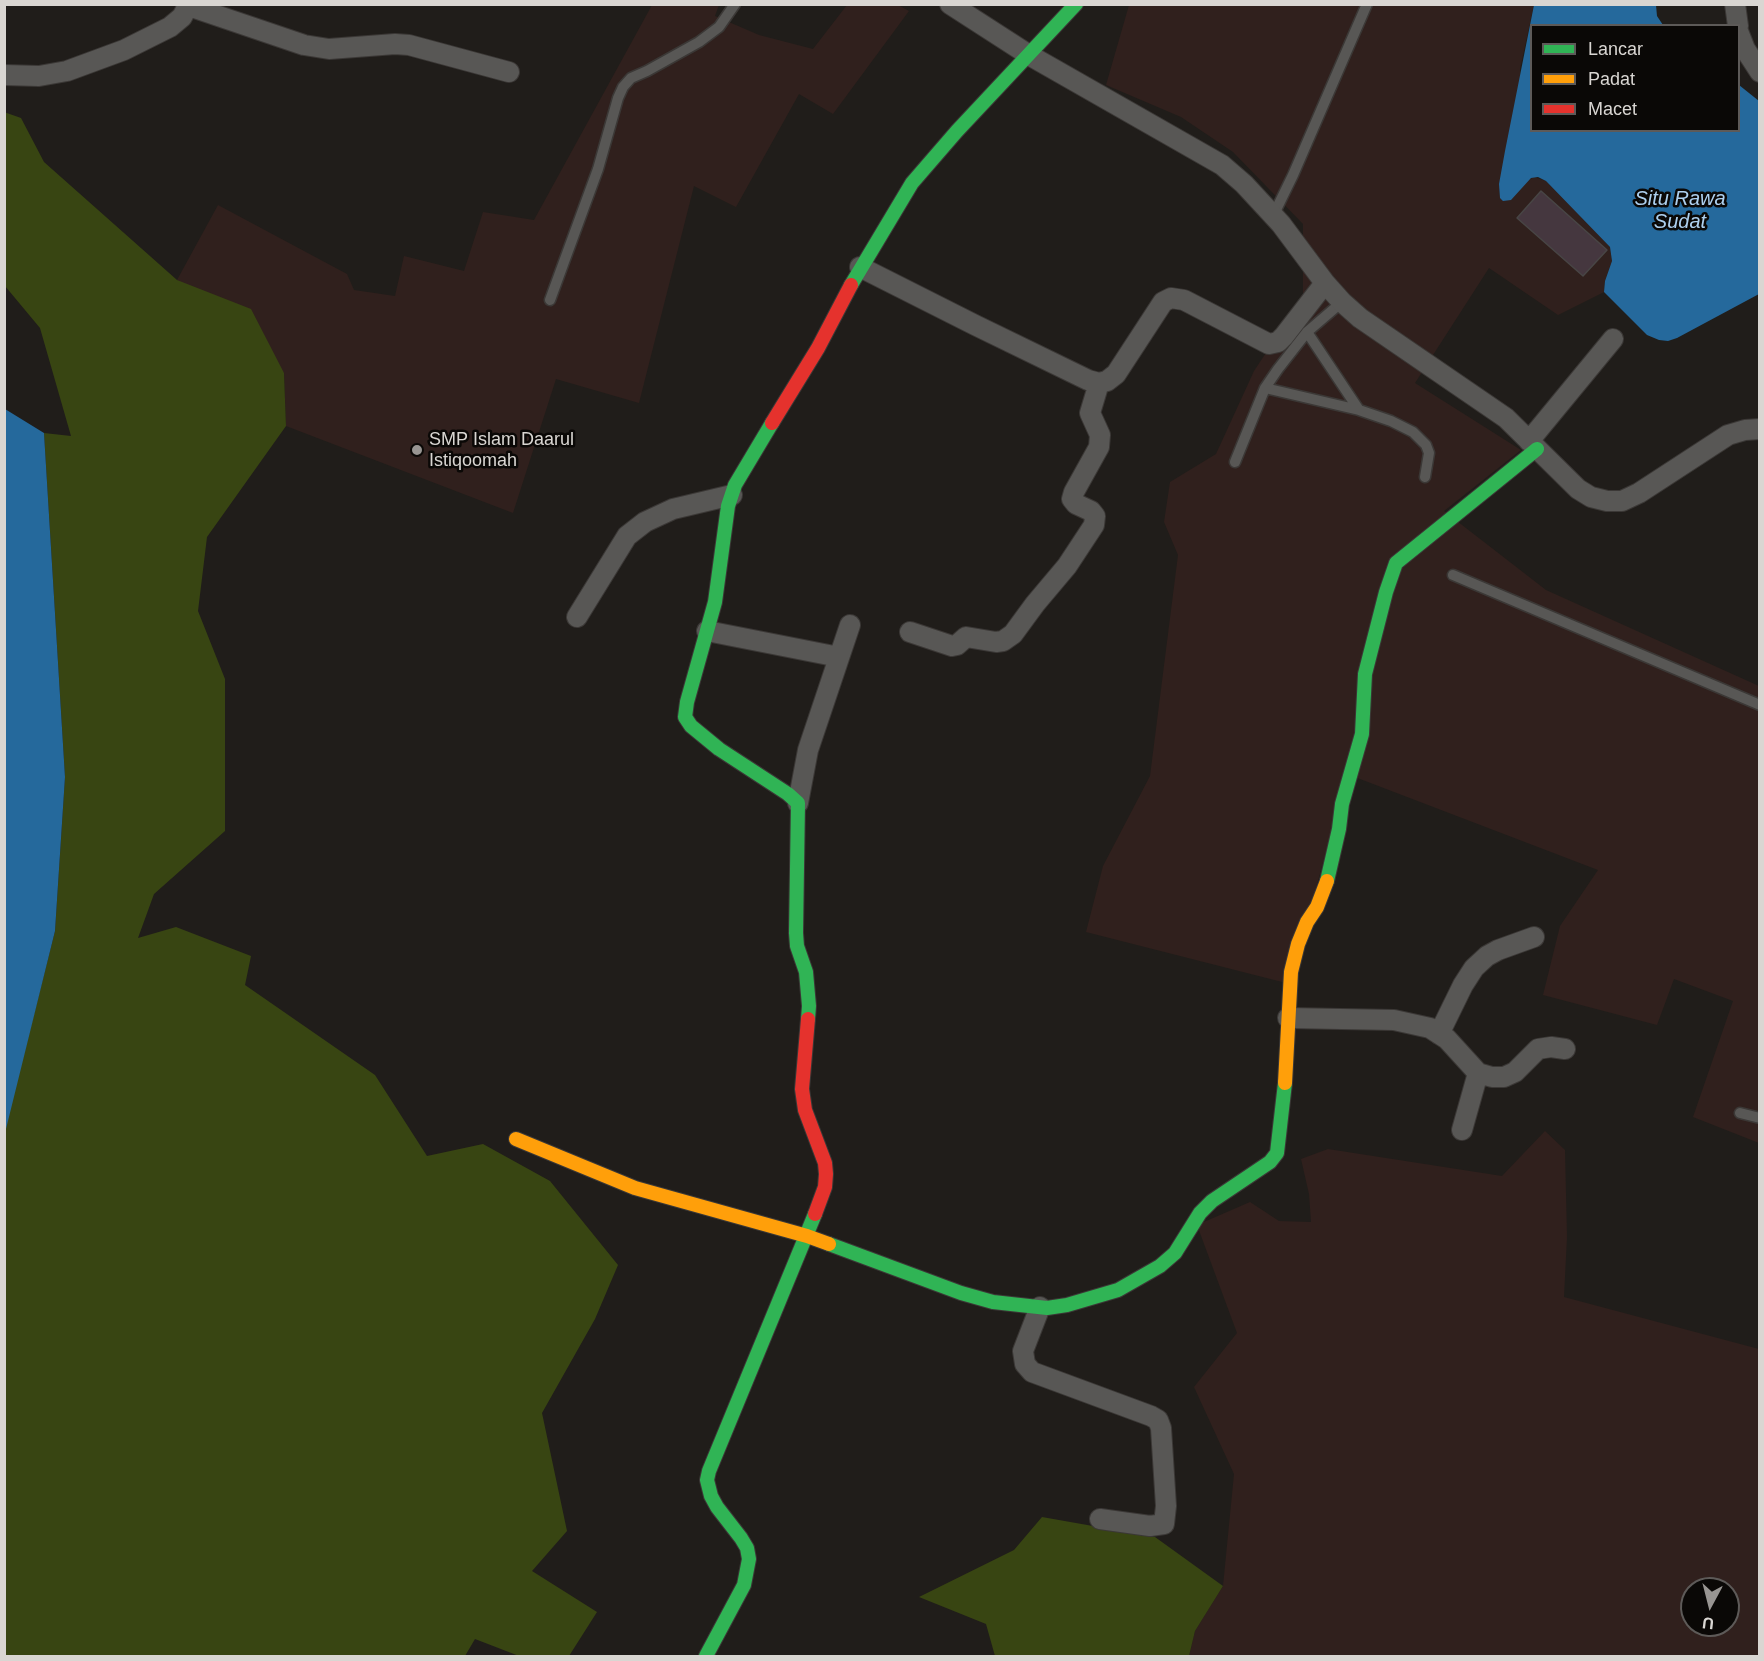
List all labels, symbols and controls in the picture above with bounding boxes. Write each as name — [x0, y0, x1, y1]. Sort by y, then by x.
legend — [1530, 24, 1740, 132]
text: Lancar — [1588, 39, 1643, 59]
text: Padat — [1588, 69, 1635, 89]
text: Macet — [1588, 99, 1637, 119]
water label: Situ Rawa Sudat — [1634, 187, 1726, 234]
place label: SMP Islam Daarul Istiqoomah — [429, 429, 574, 472]
marker: SMP Islam Daarul Istiqoomah — [410, 443, 424, 457]
north arrow — [1680, 1577, 1740, 1637]
text: U — [1701, 1614, 1715, 1633]

